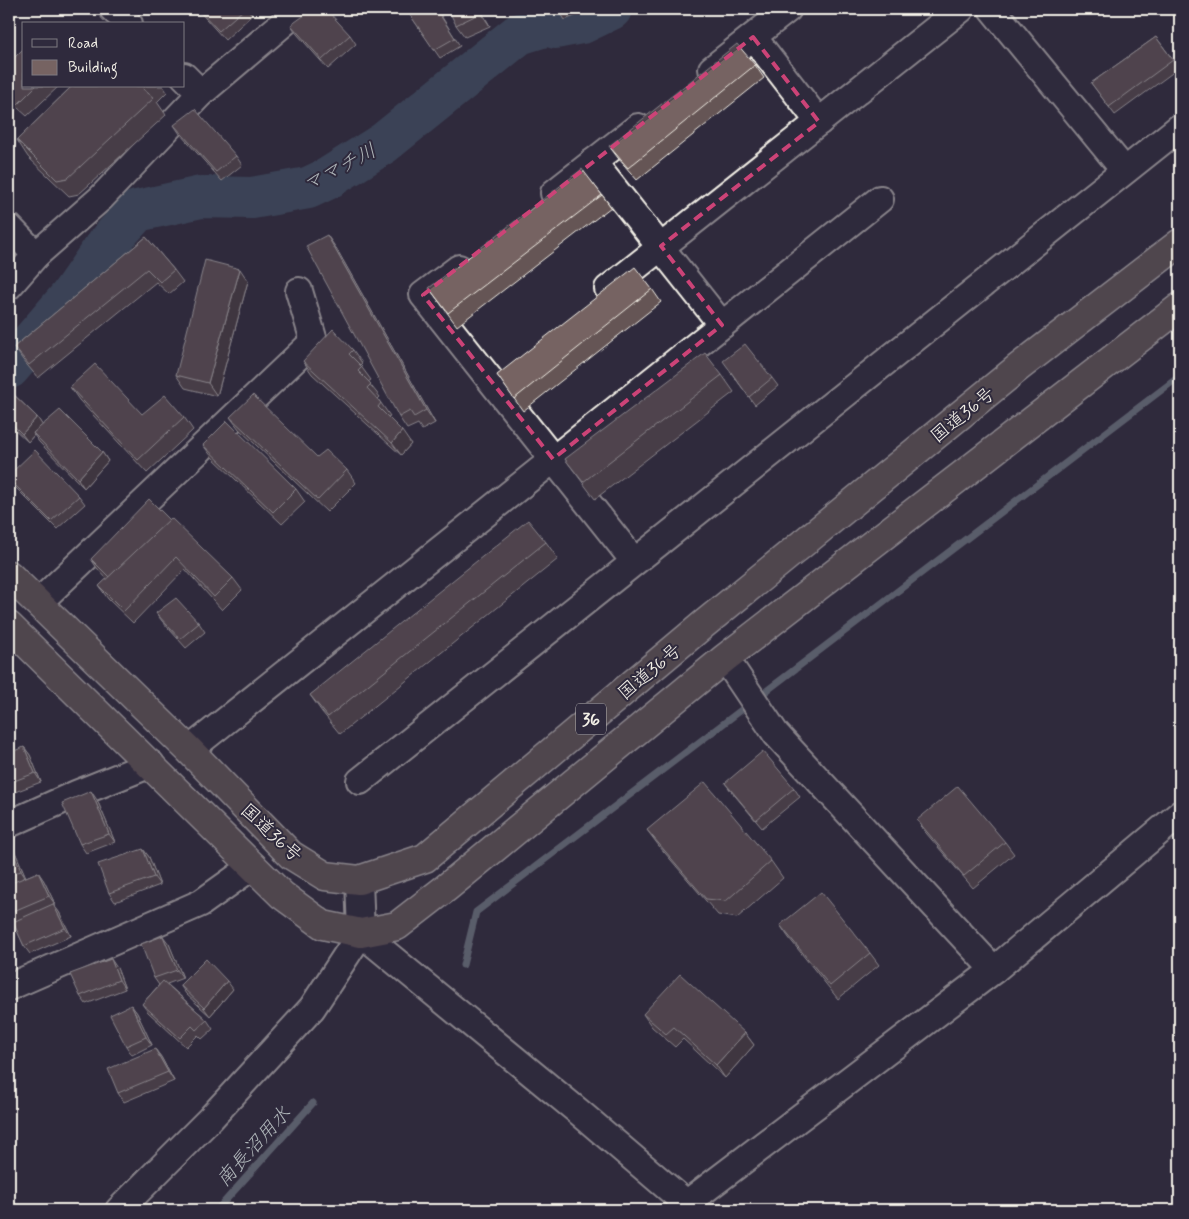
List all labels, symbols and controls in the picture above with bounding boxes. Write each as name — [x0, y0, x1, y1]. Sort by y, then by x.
legend — [22, 22, 185, 88]
text: Road — [68, 34, 98, 54]
text: Building — [68, 58, 118, 79]
water label: ママチ川 — [298, 138, 381, 199]
street label: 国道36号 — [926, 382, 1000, 449]
street label: 国道36号 — [613, 638, 687, 706]
road number: 36 — [576, 704, 606, 734]
street label: 国道36号 — [235, 798, 307, 868]
water label: 南長沼用水 — [211, 1101, 298, 1193]

